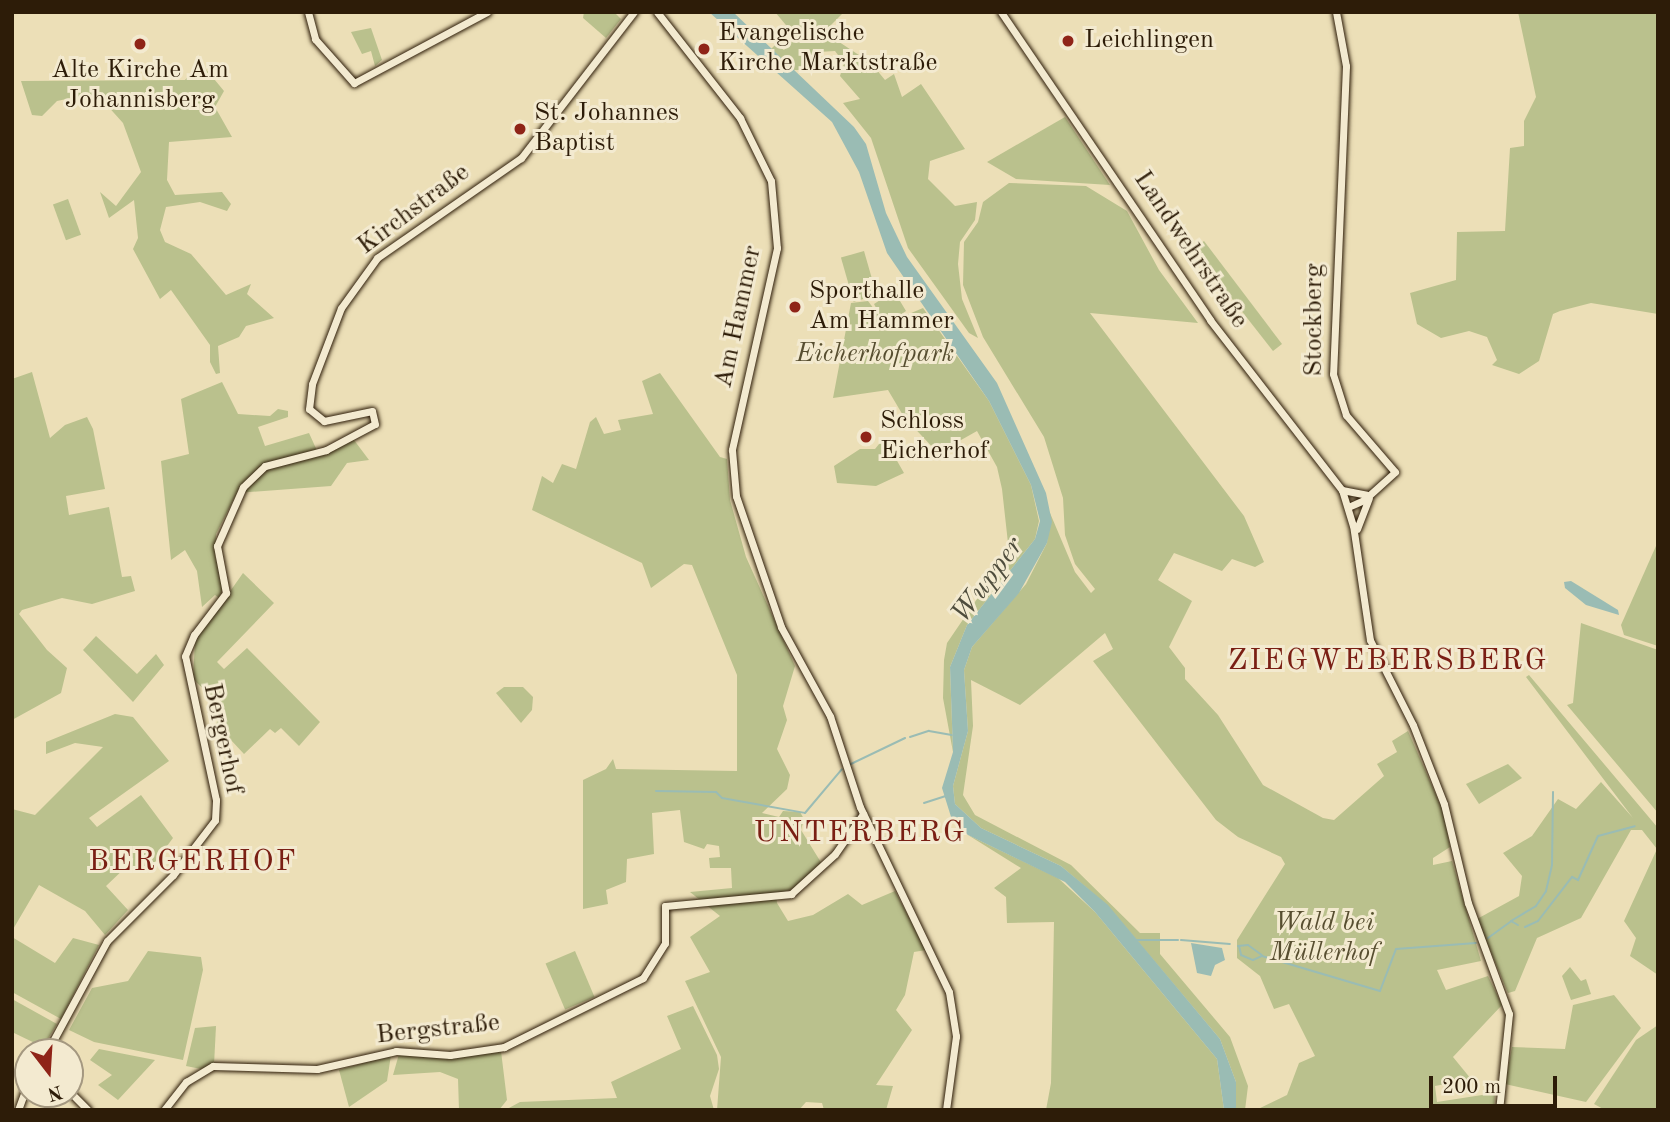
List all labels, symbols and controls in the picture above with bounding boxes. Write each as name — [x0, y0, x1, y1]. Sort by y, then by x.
place label: Evangelische Kirche Marktstraße — [718, 18, 937, 80]
place label: Leichlingen — [1084, 25, 1214, 57]
marker: Leichlingen — [1058, 31, 1078, 51]
marker: Alte Kirche Am Johannisberg — [132, 36, 148, 52]
marker: Evangelische Kirche Marktstraße — [696, 41, 712, 57]
place label: Alte Kirche Am Johannisberg — [51, 55, 229, 116]
place label: St. Johannes Baptist — [534, 98, 679, 160]
marker: St. Johannes Baptist — [512, 121, 528, 137]
street label: Kirchstraße — [352, 158, 476, 262]
street label: Landwehrstraße — [1126, 165, 1254, 335]
street label: Am Hammer — [709, 243, 769, 391]
street label: Stockberg — [1299, 264, 1331, 376]
place label: Sporthalle Am Hammer — [809, 276, 954, 338]
marker: Sporthalle Am Hammer — [787, 299, 803, 315]
park label: Eicherhofpark — [796, 339, 954, 371]
place label: Schloss Eicherhof — [880, 406, 989, 467]
marker: Schloss Eicherhof — [858, 429, 874, 445]
water label: Wupper — [945, 531, 1031, 631]
district label: ZIEGWEBERSBERG — [1230, 643, 1546, 679]
street label: Bergerhof — [195, 681, 249, 797]
district label: UNTERBERG — [755, 815, 965, 851]
district label: BERGERHOF — [89, 844, 297, 880]
park label: Wald bei Müllerhof — [1270, 908, 1378, 970]
street label: Bergstraße — [375, 1008, 501, 1052]
north arrow — [14, 1038, 84, 1108]
scale bar — [1432, 1062, 1560, 1106]
text: 200 m — [1442, 1077, 1501, 1098]
text: N — [45, 1080, 64, 1103]

